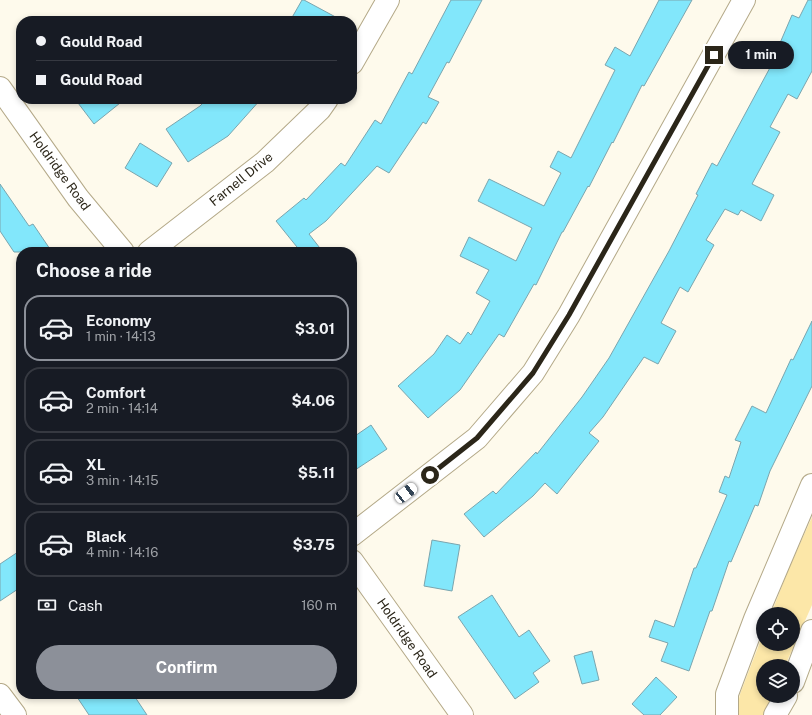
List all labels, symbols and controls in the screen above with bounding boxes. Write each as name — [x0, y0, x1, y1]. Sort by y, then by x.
text: Gould Road — [60, 33, 142, 50]
callout: 1 min — [728, 41, 794, 69]
route end — [705, 46, 723, 64]
text: 1 min — [745, 47, 777, 62]
text: Gould Road — [60, 71, 142, 88]
street label: Holdridge Road — [26, 129, 94, 213]
street label: Farnell Drive — [206, 149, 276, 209]
text: Choose a ride — [36, 260, 152, 281]
icon: car — [38, 310, 74, 346]
text: Economy — [86, 312, 151, 329]
text: $3.01 — [295, 320, 335, 337]
text: 1 min · 14:13 — [86, 329, 156, 344]
icon: car — [38, 382, 74, 418]
text: Comfort — [86, 384, 146, 401]
text: $4.06 — [291, 392, 335, 409]
text: 2 min · 14:14 — [86, 401, 158, 416]
icon: car — [38, 454, 74, 490]
text: XL — [86, 456, 105, 473]
text: $5.11 — [298, 464, 335, 481]
route start — [421, 466, 439, 484]
text: 3 min · 14:15 — [86, 473, 159, 488]
car — [393, 481, 419, 505]
icon: car — [38, 526, 74, 562]
text: Black — [86, 528, 126, 545]
text: $3.75 — [292, 536, 335, 553]
text: 4 min · 14:16 — [86, 545, 158, 560]
icon: cash — [36, 594, 58, 616]
street label: Holdridge Road — [374, 595, 440, 681]
text: Cash — [68, 597, 103, 614]
text: 160 m — [301, 598, 337, 613]
map controls — [756, 607, 800, 703]
button: locate — [756, 607, 800, 651]
button: Confirm — [36, 645, 337, 691]
button: layers — [756, 659, 800, 703]

